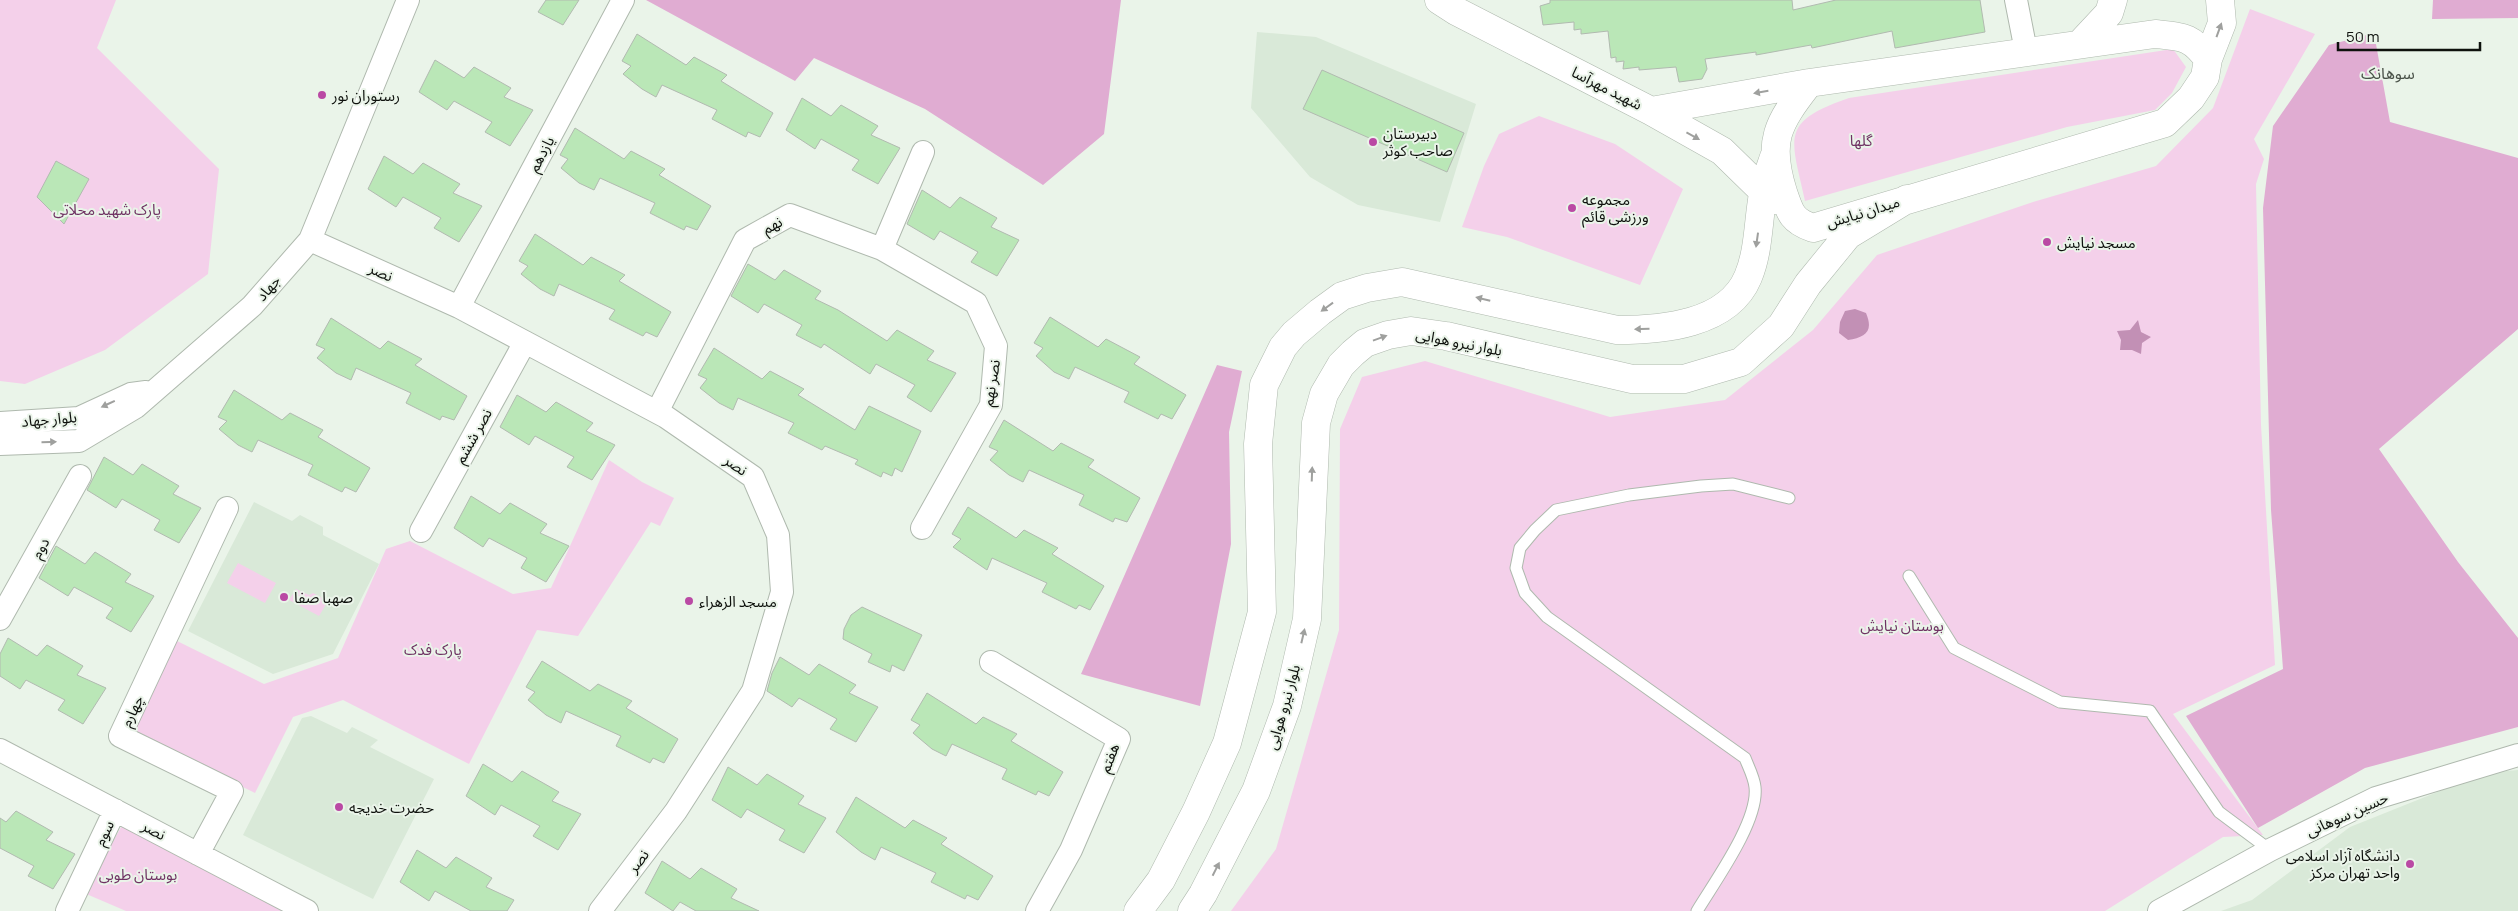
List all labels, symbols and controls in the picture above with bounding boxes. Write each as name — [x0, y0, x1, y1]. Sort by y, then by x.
scale bar — [2338, 20, 2480, 52]
one-way arrow — [2215, 22, 2223, 37]
text: 50 m — [2346, 26, 2380, 47]
street label: شهید مهرآسا — [1568, 61, 1646, 115]
district label: سوهانک — [2361, 62, 2415, 84]
place label: رستوران نور — [331, 85, 400, 106]
marker: رستوران نور — [316, 89, 328, 101]
one-way arrow — [1753, 89, 1769, 97]
place label: دبيرستان صاحب كوثر — [1382, 123, 1453, 161]
park label: گلها — [1850, 130, 1873, 151]
one-way arrow — [1687, 131, 1700, 140]
street label: یازدهم — [523, 132, 560, 176]
marker: دبيرستان صاحب كوثر — [1367, 136, 1379, 148]
place label: مجموعه ورزشی قائم — [1582, 189, 1649, 228]
street label: میدان نیایش — [1824, 191, 1902, 233]
park label: پارک شهید محلاتی — [53, 199, 161, 220]
marker: مجموعه ورزشی قائم — [1566, 202, 1578, 214]
street label: نهم — [758, 211, 786, 240]
one-way arrow — [1753, 232, 1761, 248]
place label: مسجد نیایش — [2057, 232, 2136, 253]
marker: مسجد نیایش — [2041, 236, 2053, 248]
street label: نصر — [365, 257, 396, 287]
street label: جهاد — [251, 270, 285, 305]
one-way arrow — [1475, 295, 1490, 303]
one-way arrow — [1320, 302, 1334, 312]
street label: بلوار نیرو هوایی — [1414, 323, 1504, 361]
one-way arrow — [1634, 326, 1650, 334]
one-way arrow — [1372, 334, 1387, 341]
street label: نصر نهم — [977, 358, 1006, 408]
one-way arrow — [101, 401, 115, 409]
street label: نصر ششم — [449, 405, 498, 468]
street label: بلوار جهاد — [20, 406, 78, 432]
one-way arrow — [41, 438, 57, 446]
street label: نصر — [719, 449, 752, 480]
one-way arrow — [1309, 465, 1317, 481]
street label: دوم — [26, 534, 55, 563]
place label: صهبا صفا — [294, 587, 353, 608]
marker: صهبا صفا — [278, 591, 290, 603]
place label: مسجد الزهراء — [699, 591, 777, 612]
marker: مسجد الزهراء — [683, 595, 695, 607]
park label: بوستان نیایش — [1860, 615, 1944, 636]
one-way arrow — [1299, 628, 1307, 643]
park label: پارک فدک — [404, 639, 462, 660]
street label: بلوار نیرو هوایی — [1261, 662, 1305, 752]
street label: چهارم — [116, 691, 149, 731]
street label: هفتم — [1094, 740, 1125, 776]
street label: حسین سوهانی — [2303, 786, 2392, 841]
place label: حضرت خدیجه — [349, 797, 434, 818]
marker: حضرت خدیجه — [333, 801, 345, 813]
street label: نصر — [137, 815, 170, 845]
street label: سوم — [89, 817, 120, 850]
street label: نصر — [622, 845, 654, 878]
place label: دانشگاه آزاد اسلامی واحد تهران مرکز — [2286, 845, 2400, 883]
marker: دانشگاه آزاد اسلامی واحد تهران مرکز — [2404, 858, 2416, 870]
one-way arrow — [1212, 862, 1220, 876]
park label: بوستان طوبی — [99, 864, 177, 885]

